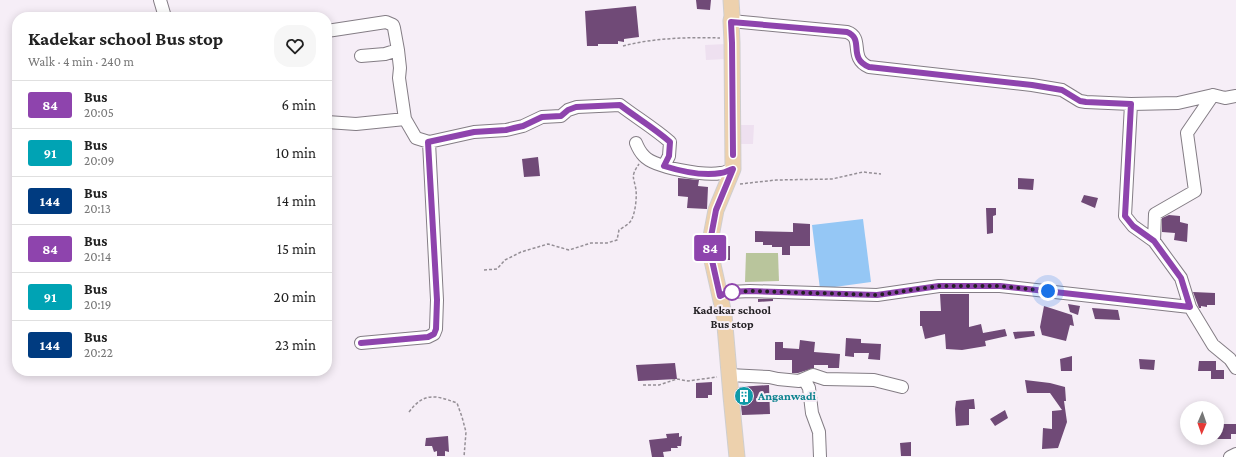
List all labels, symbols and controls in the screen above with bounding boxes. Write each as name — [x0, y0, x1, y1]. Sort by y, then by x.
button: heart — [274, 25, 316, 67]
text: Kadekar school Bus stop — [28, 28, 223, 49]
text: Walk · 4 min · 240 m — [28, 54, 134, 69]
text: Bus — [84, 89, 107, 105]
text: 84 — [42, 97, 58, 113]
text: 6 min — [282, 97, 316, 113]
text: 20:05 — [84, 105, 114, 120]
text: Bus — [84, 137, 107, 153]
text: 91 — [44, 145, 56, 161]
text: 10 min — [276, 145, 316, 161]
text: 20:09 — [84, 153, 114, 168]
text: Bus — [84, 185, 107, 201]
text: 144 — [40, 193, 60, 209]
text: 14 min — [277, 193, 316, 209]
text: 20:13 — [84, 201, 111, 216]
text: Bus — [84, 233, 107, 249]
line badge: 84 — [692, 235, 728, 261]
text: 84 — [702, 240, 718, 256]
text: 84 — [42, 241, 58, 257]
text: 15 min — [277, 241, 316, 257]
text: 20:14 — [84, 249, 111, 264]
text: Bus — [84, 281, 107, 297]
your location — [1038, 281, 1058, 301]
marker: Kadekar school Bus stop — [723, 283, 741, 301]
text: 91 — [44, 289, 56, 305]
text: 20 min — [274, 289, 316, 305]
text: 20:19 — [84, 297, 111, 312]
place label: Kadekar school Bus stop — [693, 303, 772, 331]
text: Bus — [84, 329, 107, 345]
text: 144 — [40, 337, 60, 353]
text: 23 min — [275, 337, 316, 353]
text: 20:22 — [84, 345, 113, 360]
building icon: Anganwadi — [733, 385, 755, 407]
place label: Anganwadi — [757, 389, 817, 403]
north arrow — [1180, 401, 1224, 445]
map controls — [1180, 401, 1224, 445]

